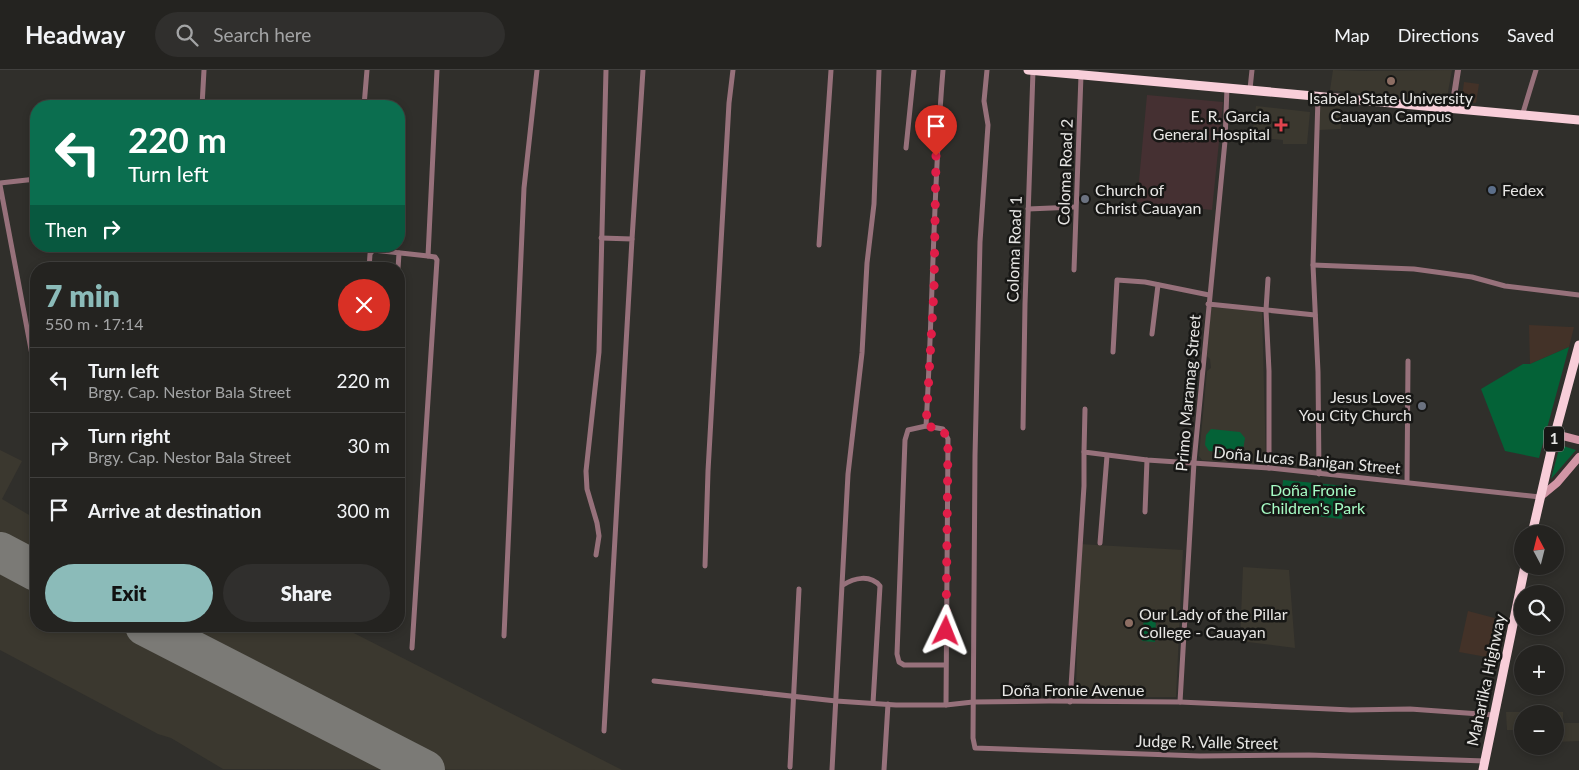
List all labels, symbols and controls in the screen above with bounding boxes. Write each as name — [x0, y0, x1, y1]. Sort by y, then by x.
search box — [155, 12, 505, 57]
text: Headway — [25, 20, 125, 49]
icon: search — [173, 21, 201, 49]
text: Search here — [213, 23, 311, 46]
text: Map — [1334, 24, 1370, 46]
text: Directions — [1398, 24, 1479, 46]
text: Saved — [1507, 24, 1554, 46]
marker: Isabela State University Cauayan Campus — [1385, 75, 1397, 87]
place label: Isabela State University Cauayan Campus — [1309, 88, 1474, 125]
pin — [915, 105, 957, 156]
place label: E. R. Garcia General Hospital — [1153, 106, 1270, 143]
icon: arrive — [922, 112, 950, 140]
text: 220 m — [128, 118, 227, 160]
street label: Coloma Road 2 — [1053, 118, 1076, 226]
marker: E. R. Garcia General Hospital — [1274, 118, 1288, 132]
icon: left — [45, 120, 110, 185]
text: Turn left — [128, 160, 209, 187]
place label: Church of Christ Cauayan — [1095, 180, 1201, 217]
place label: Fedex — [1502, 180, 1544, 199]
marker: Fedex — [1486, 184, 1498, 196]
marker: Church of Christ Cauayan — [1079, 193, 1091, 205]
street label: Coloma Road 1 — [1002, 195, 1025, 303]
icon: right — [97, 215, 125, 243]
text: Then — [45, 218, 87, 241]
text: 7 min — [45, 277, 120, 313]
button: close — [338, 279, 390, 331]
text: 550 m · 17:14 — [45, 314, 144, 333]
street label: Primo Maramag Street — [1171, 314, 1204, 472]
text: Turn left — [88, 359, 159, 382]
icon: left — [45, 366, 73, 394]
text: 220 m — [336, 369, 390, 392]
text: Brgy. Cap. Nestor Bala Street — [88, 382, 291, 401]
place label: Jesus Loves You City Church — [1299, 387, 1412, 424]
marker: Jesus Loves You City Church — [1416, 400, 1428, 412]
text: Turn right — [88, 424, 170, 447]
road number: 1 — [1544, 426, 1564, 452]
icon: right — [45, 431, 73, 459]
text: 30 m — [347, 434, 390, 457]
street label: Doña Lucas Banigan Street — [1213, 442, 1402, 477]
text: Brgy. Cap. Nestor Bala Street — [88, 447, 291, 466]
park label: Doña Fronie Children's Park — [1261, 480, 1366, 517]
icon: arrive — [45, 496, 73, 524]
text: Arrive at destination — [88, 499, 261, 522]
text: 300 m — [336, 499, 390, 522]
north arrow — [1514, 525, 1564, 575]
map controls — [1514, 525, 1564, 755]
button: Exit — [45, 564, 213, 622]
button: Share — [223, 564, 390, 622]
button: search — [1514, 585, 1564, 635]
position arrow — [919, 604, 971, 656]
place label: Our Lady of the Pillar College - Cauayan — [1139, 604, 1288, 641]
street label: Maharlika Highway — [1462, 611, 1509, 748]
marker: Our Lady of the Pillar College - Cauayan — [1123, 617, 1135, 629]
button: + — [1514, 645, 1564, 695]
street label: Doña Fronie Avenue — [1002, 680, 1144, 699]
button: − — [1514, 705, 1564, 755]
street label: Judge R. Valle Street — [1136, 731, 1279, 752]

